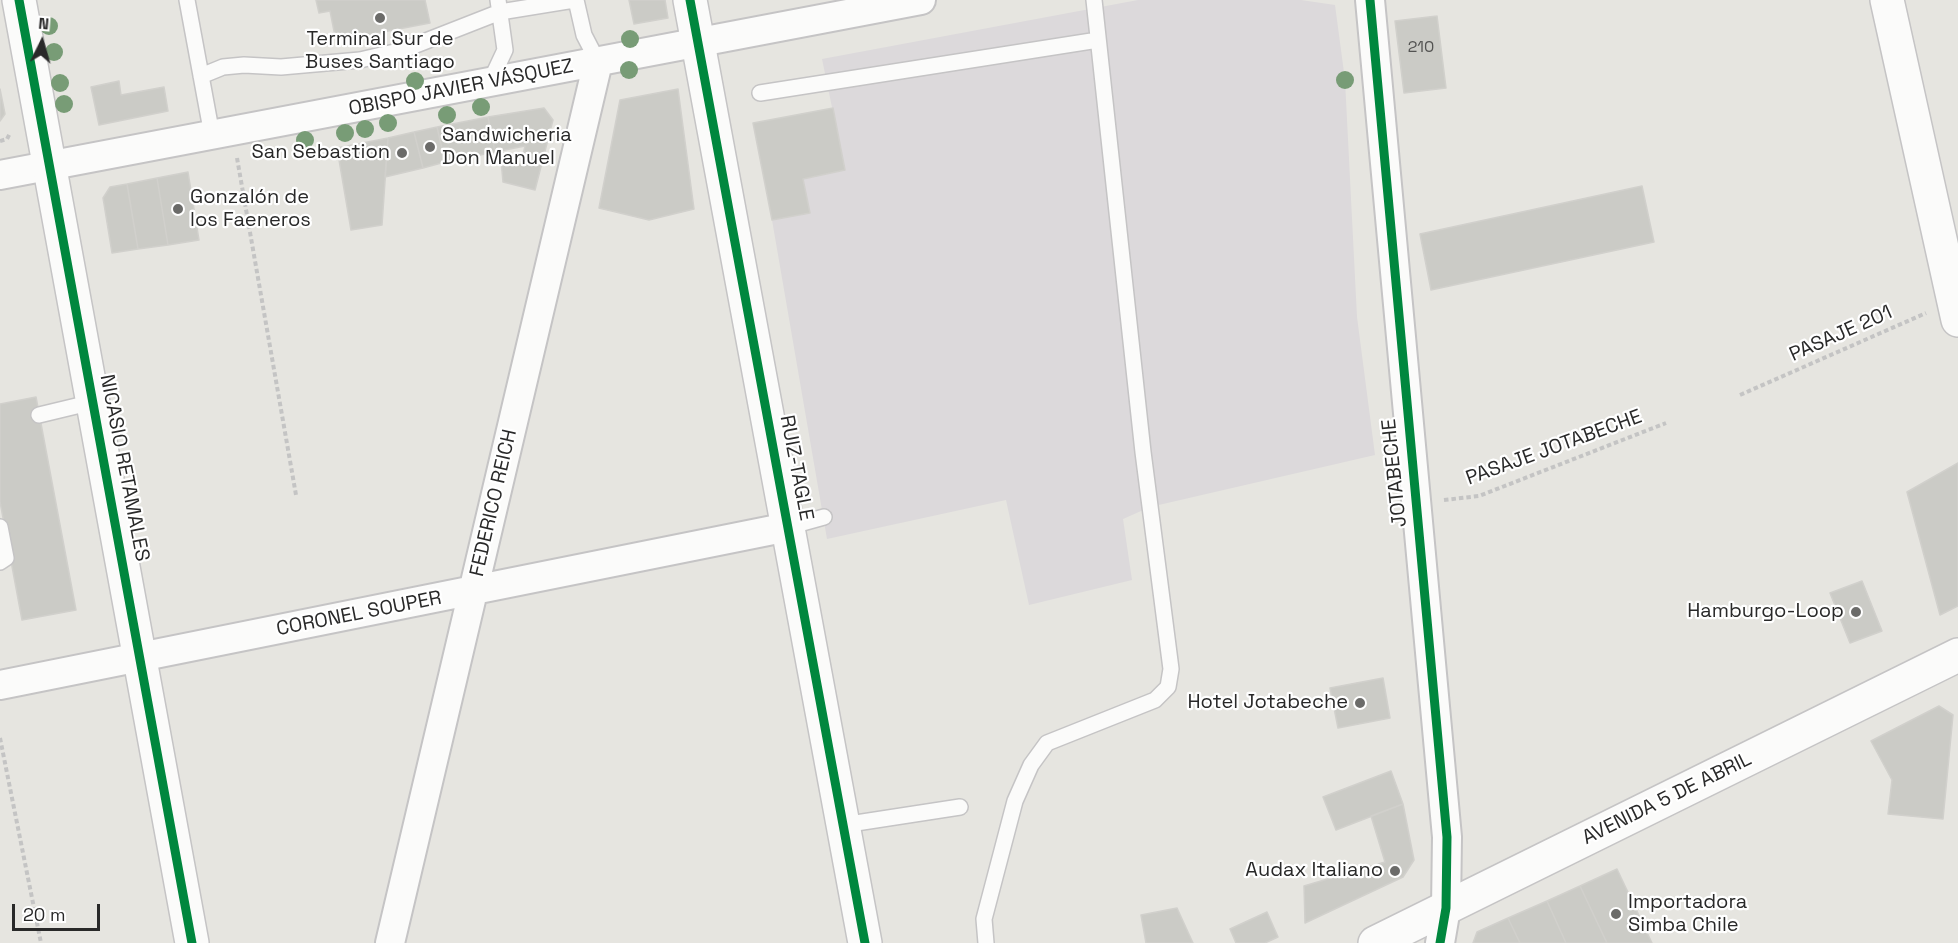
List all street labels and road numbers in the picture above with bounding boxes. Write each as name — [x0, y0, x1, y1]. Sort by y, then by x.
street label: OBISPO JAVIER VÁSQUEZ — [347, 54, 575, 122]
street label: PASAJE 201 — [1786, 301, 1896, 367]
street label: NICASIO RETAMALES — [94, 372, 154, 564]
street label: PASAJE JOTABECHE — [1463, 405, 1645, 491]
street label: RUIZ-TAGLE — [774, 413, 818, 523]
street label: JOTABECHE — [1377, 418, 1413, 528]
street label: FEDERICO REICH — [465, 427, 523, 579]
street label: CORONEL SOUPER — [274, 586, 444, 642]
street label: AVENIDA 5 DE ABRIL — [1579, 748, 1755, 850]

